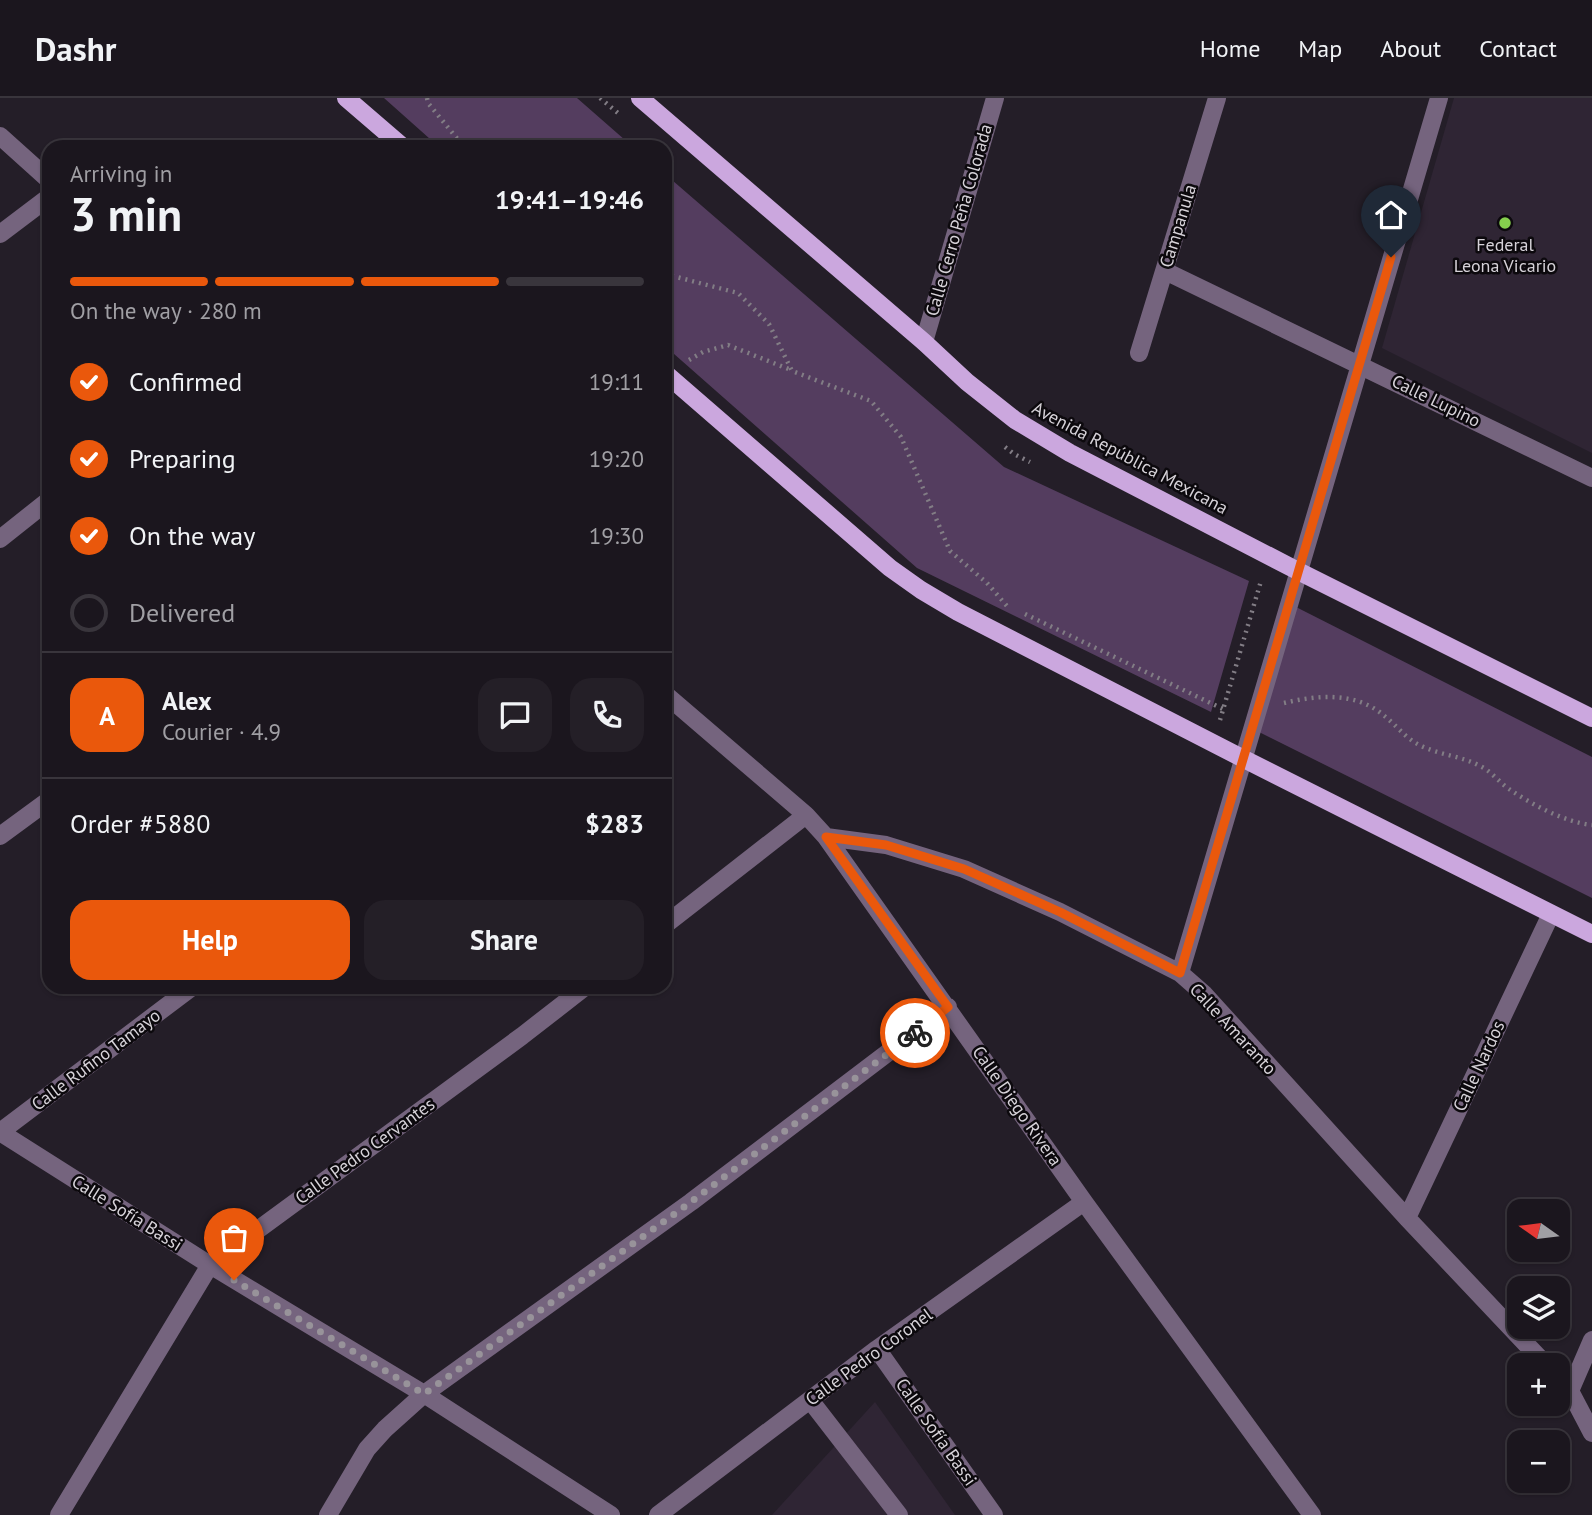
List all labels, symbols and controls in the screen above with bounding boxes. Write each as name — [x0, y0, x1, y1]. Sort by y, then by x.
text: Dashr — [35, 27, 116, 70]
text: Home — [1200, 33, 1260, 64]
text: Map — [1298, 33, 1342, 64]
text: About — [1380, 33, 1441, 64]
text: Contact — [1479, 33, 1557, 64]
street label: Calle Cerro Peña Colorada — [920, 121, 997, 319]
text: Arriving in — [70, 159, 172, 188]
street label: Campanula — [1154, 181, 1201, 270]
text: 19:41–19:46 — [495, 183, 644, 216]
text: 3 min — [70, 184, 182, 244]
pin — [1361, 185, 1421, 257]
icon: home — [1372, 196, 1410, 234]
marker: Federal Leona Vicario — [1497, 215, 1513, 231]
place label: Federal Leona Vicario — [1454, 233, 1556, 277]
text: On the way · 280 m — [70, 296, 262, 325]
icon: check — [70, 363, 108, 401]
text: Confirmed — [129, 365, 242, 398]
text: 19:11 — [589, 367, 644, 396]
street label: Calle Lupino — [1388, 369, 1484, 432]
street label: Avenida República Mexicana — [1028, 396, 1232, 519]
icon: check — [70, 440, 108, 478]
text: Preparing — [129, 442, 236, 475]
text: 19:20 — [589, 444, 644, 473]
icon: check — [70, 517, 108, 555]
text: On the way — [129, 519, 255, 552]
text: 19:30 — [589, 521, 644, 550]
text: Delivered — [129, 596, 235, 629]
button: chat — [478, 678, 552, 752]
button: phone — [570, 678, 644, 752]
text: Alex — [162, 684, 212, 717]
text: A — [99, 699, 115, 732]
text: Courier · 4.9 — [162, 717, 281, 746]
text: Order #5880 — [70, 807, 210, 840]
text: $283 — [585, 807, 644, 840]
button: Help — [70, 900, 350, 980]
button: Share — [364, 900, 644, 980]
street label: Calle Amaranto — [1185, 978, 1282, 1079]
courier — [880, 998, 950, 1068]
street label: Calle Rufino Tamayo — [27, 1004, 165, 1116]
icon: bike — [896, 1014, 934, 1052]
street label: Calle Nardos — [1448, 1017, 1510, 1115]
street label: Calle Diego Rivera — [967, 1041, 1067, 1170]
street label: Calle Pedro Cervantes — [290, 1092, 439, 1209]
street label: Calle Sofía Bassi — [68, 1169, 187, 1256]
north arrow — [1507, 1199, 1570, 1262]
map controls — [1507, 1199, 1570, 1493]
pin — [204, 1208, 264, 1280]
icon: bag — [215, 1219, 253, 1257]
button: layers — [1507, 1276, 1570, 1339]
street label: Calle Pedro Coronel — [801, 1302, 937, 1410]
button: + — [1507, 1353, 1570, 1416]
street label: Calle Sofía Bassi — [891, 1373, 982, 1490]
button: − — [1507, 1430, 1570, 1493]

